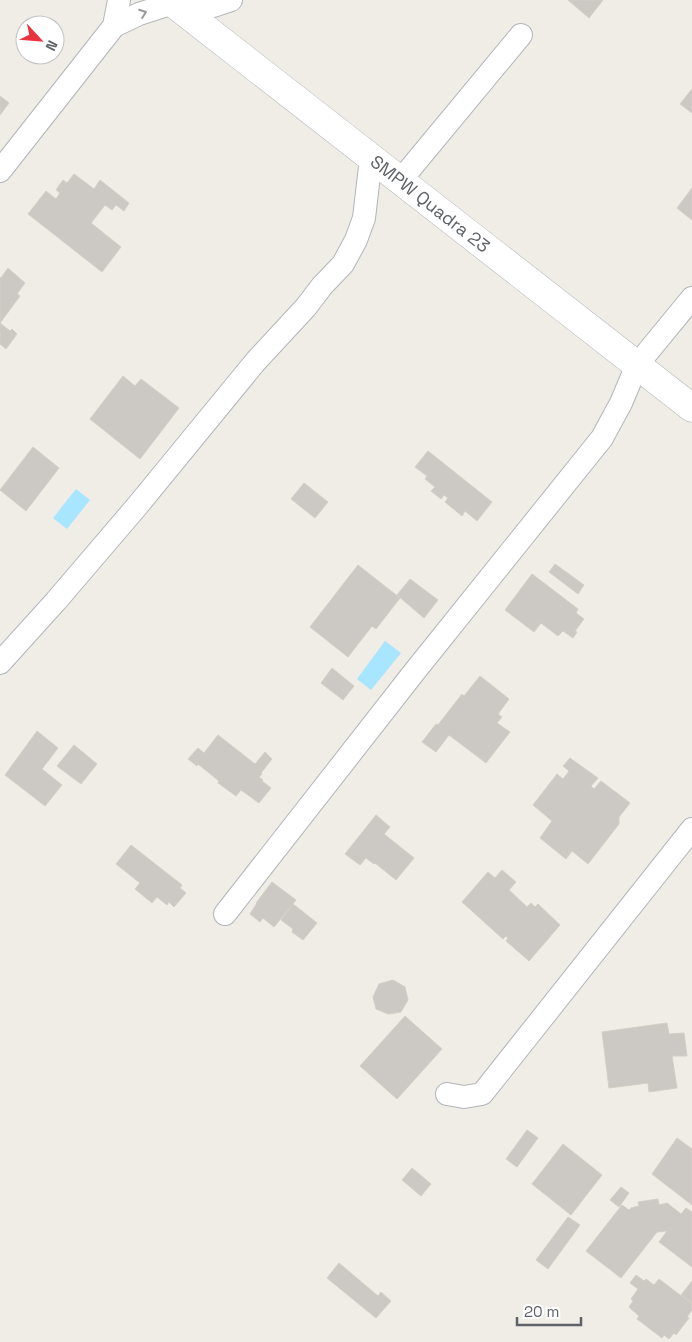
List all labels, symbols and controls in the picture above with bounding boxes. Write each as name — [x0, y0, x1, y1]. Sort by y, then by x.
one-way arrow — [138, 9, 147, 19]
north arrow — [15, 15, 65, 65]
text: N — [42, 38, 62, 54]
street label: SMPW Quadra 23 — [366, 150, 495, 257]
scale bar — [517, 1294, 581, 1326]
text: 20 m — [524, 1302, 559, 1321]

